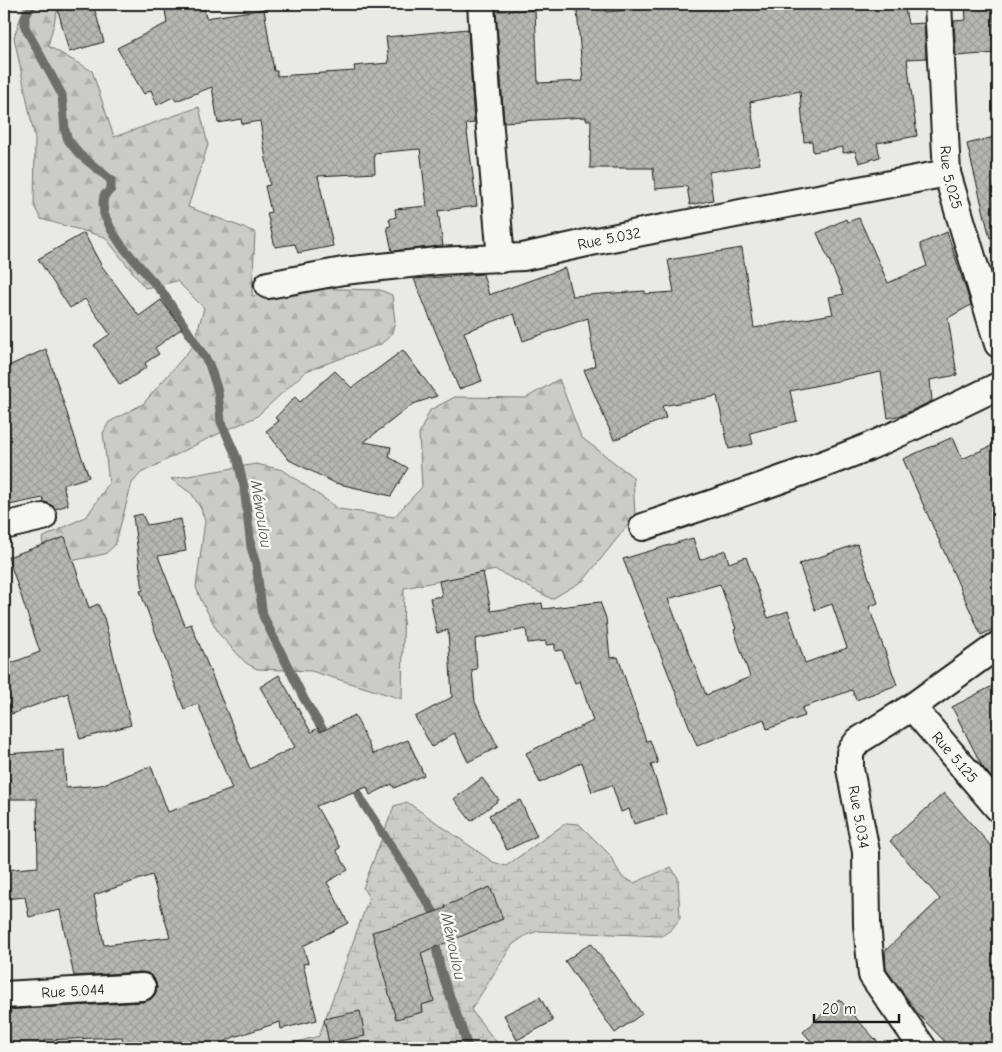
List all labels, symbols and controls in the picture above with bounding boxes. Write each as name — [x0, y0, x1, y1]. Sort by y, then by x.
street label: Rue 5.025 — [937, 145, 966, 211]
street label: Rue 5.032 — [576, 224, 642, 254]
water label: Méwoulou — [247, 478, 275, 549]
street label: Rue 5.125 — [928, 728, 982, 787]
street label: Rue 5.034 — [845, 784, 873, 850]
water label: Méwoulou — [437, 910, 469, 981]
street label: Rue 5.044 — [41, 980, 105, 1002]
scale bar — [814, 992, 900, 1024]
text: 20 m — [822, 1000, 856, 1018]

